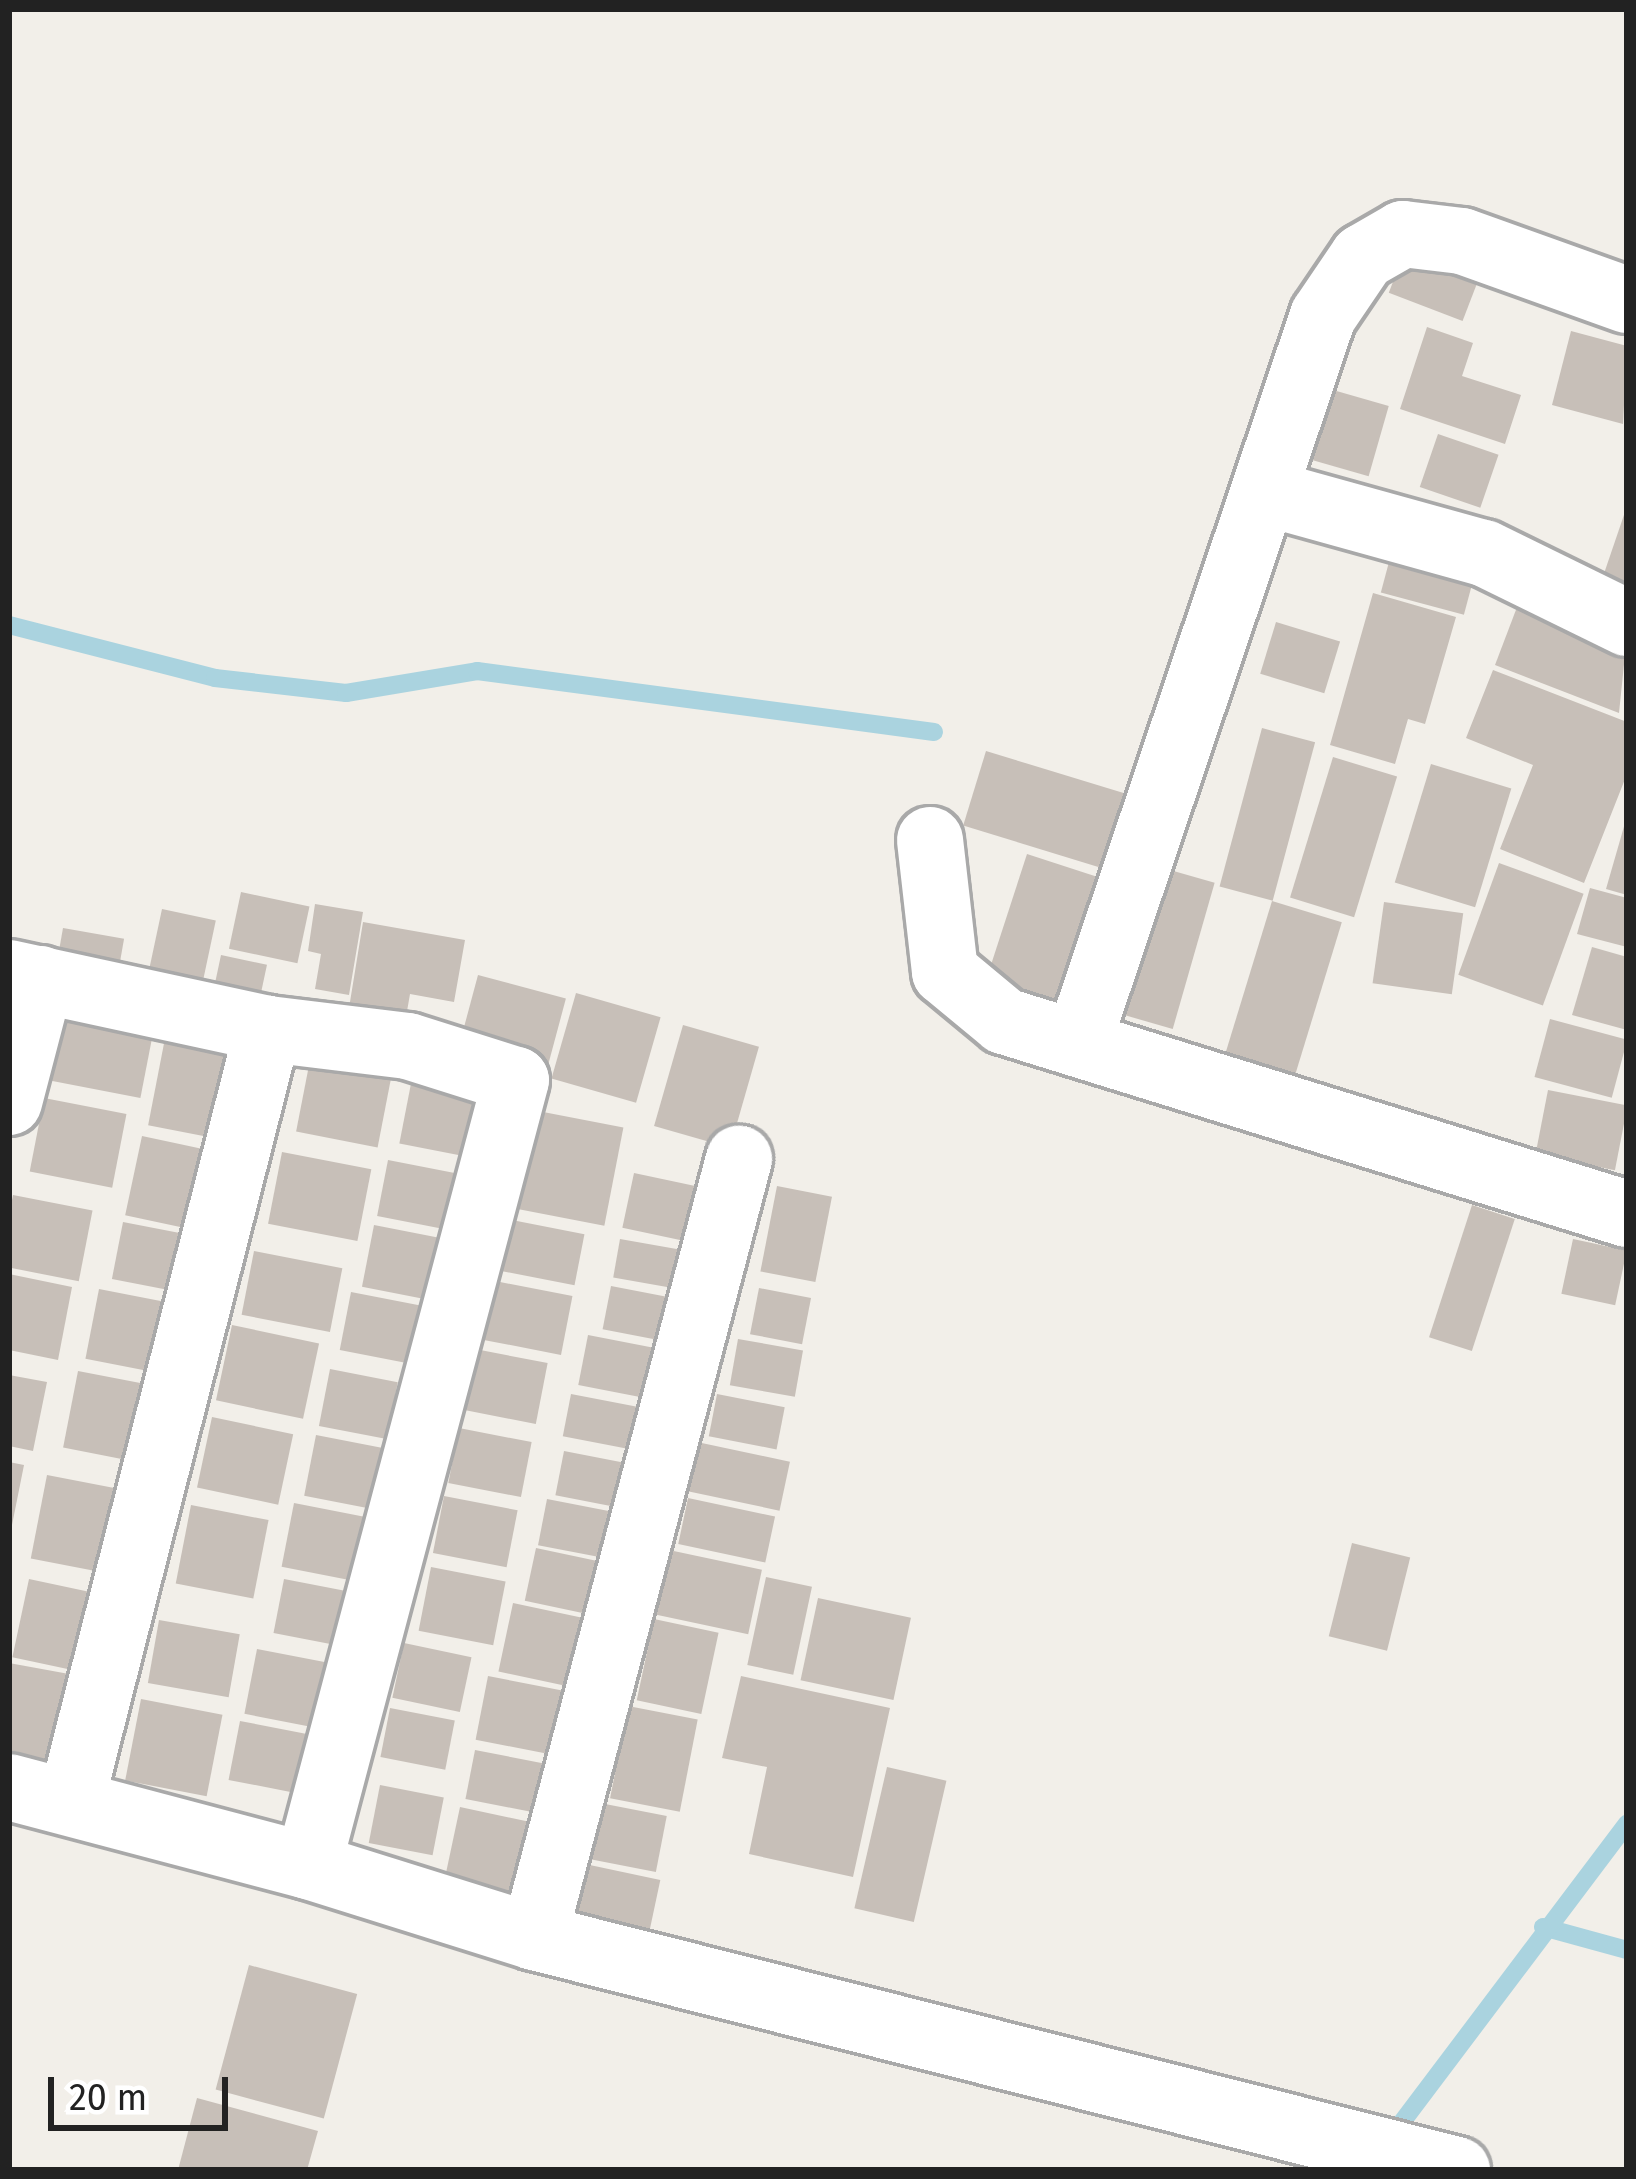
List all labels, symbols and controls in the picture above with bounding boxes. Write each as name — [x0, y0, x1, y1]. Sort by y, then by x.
scale bar — [54, 2053, 234, 2127]
text: 20 m — [69, 2076, 147, 2120]

